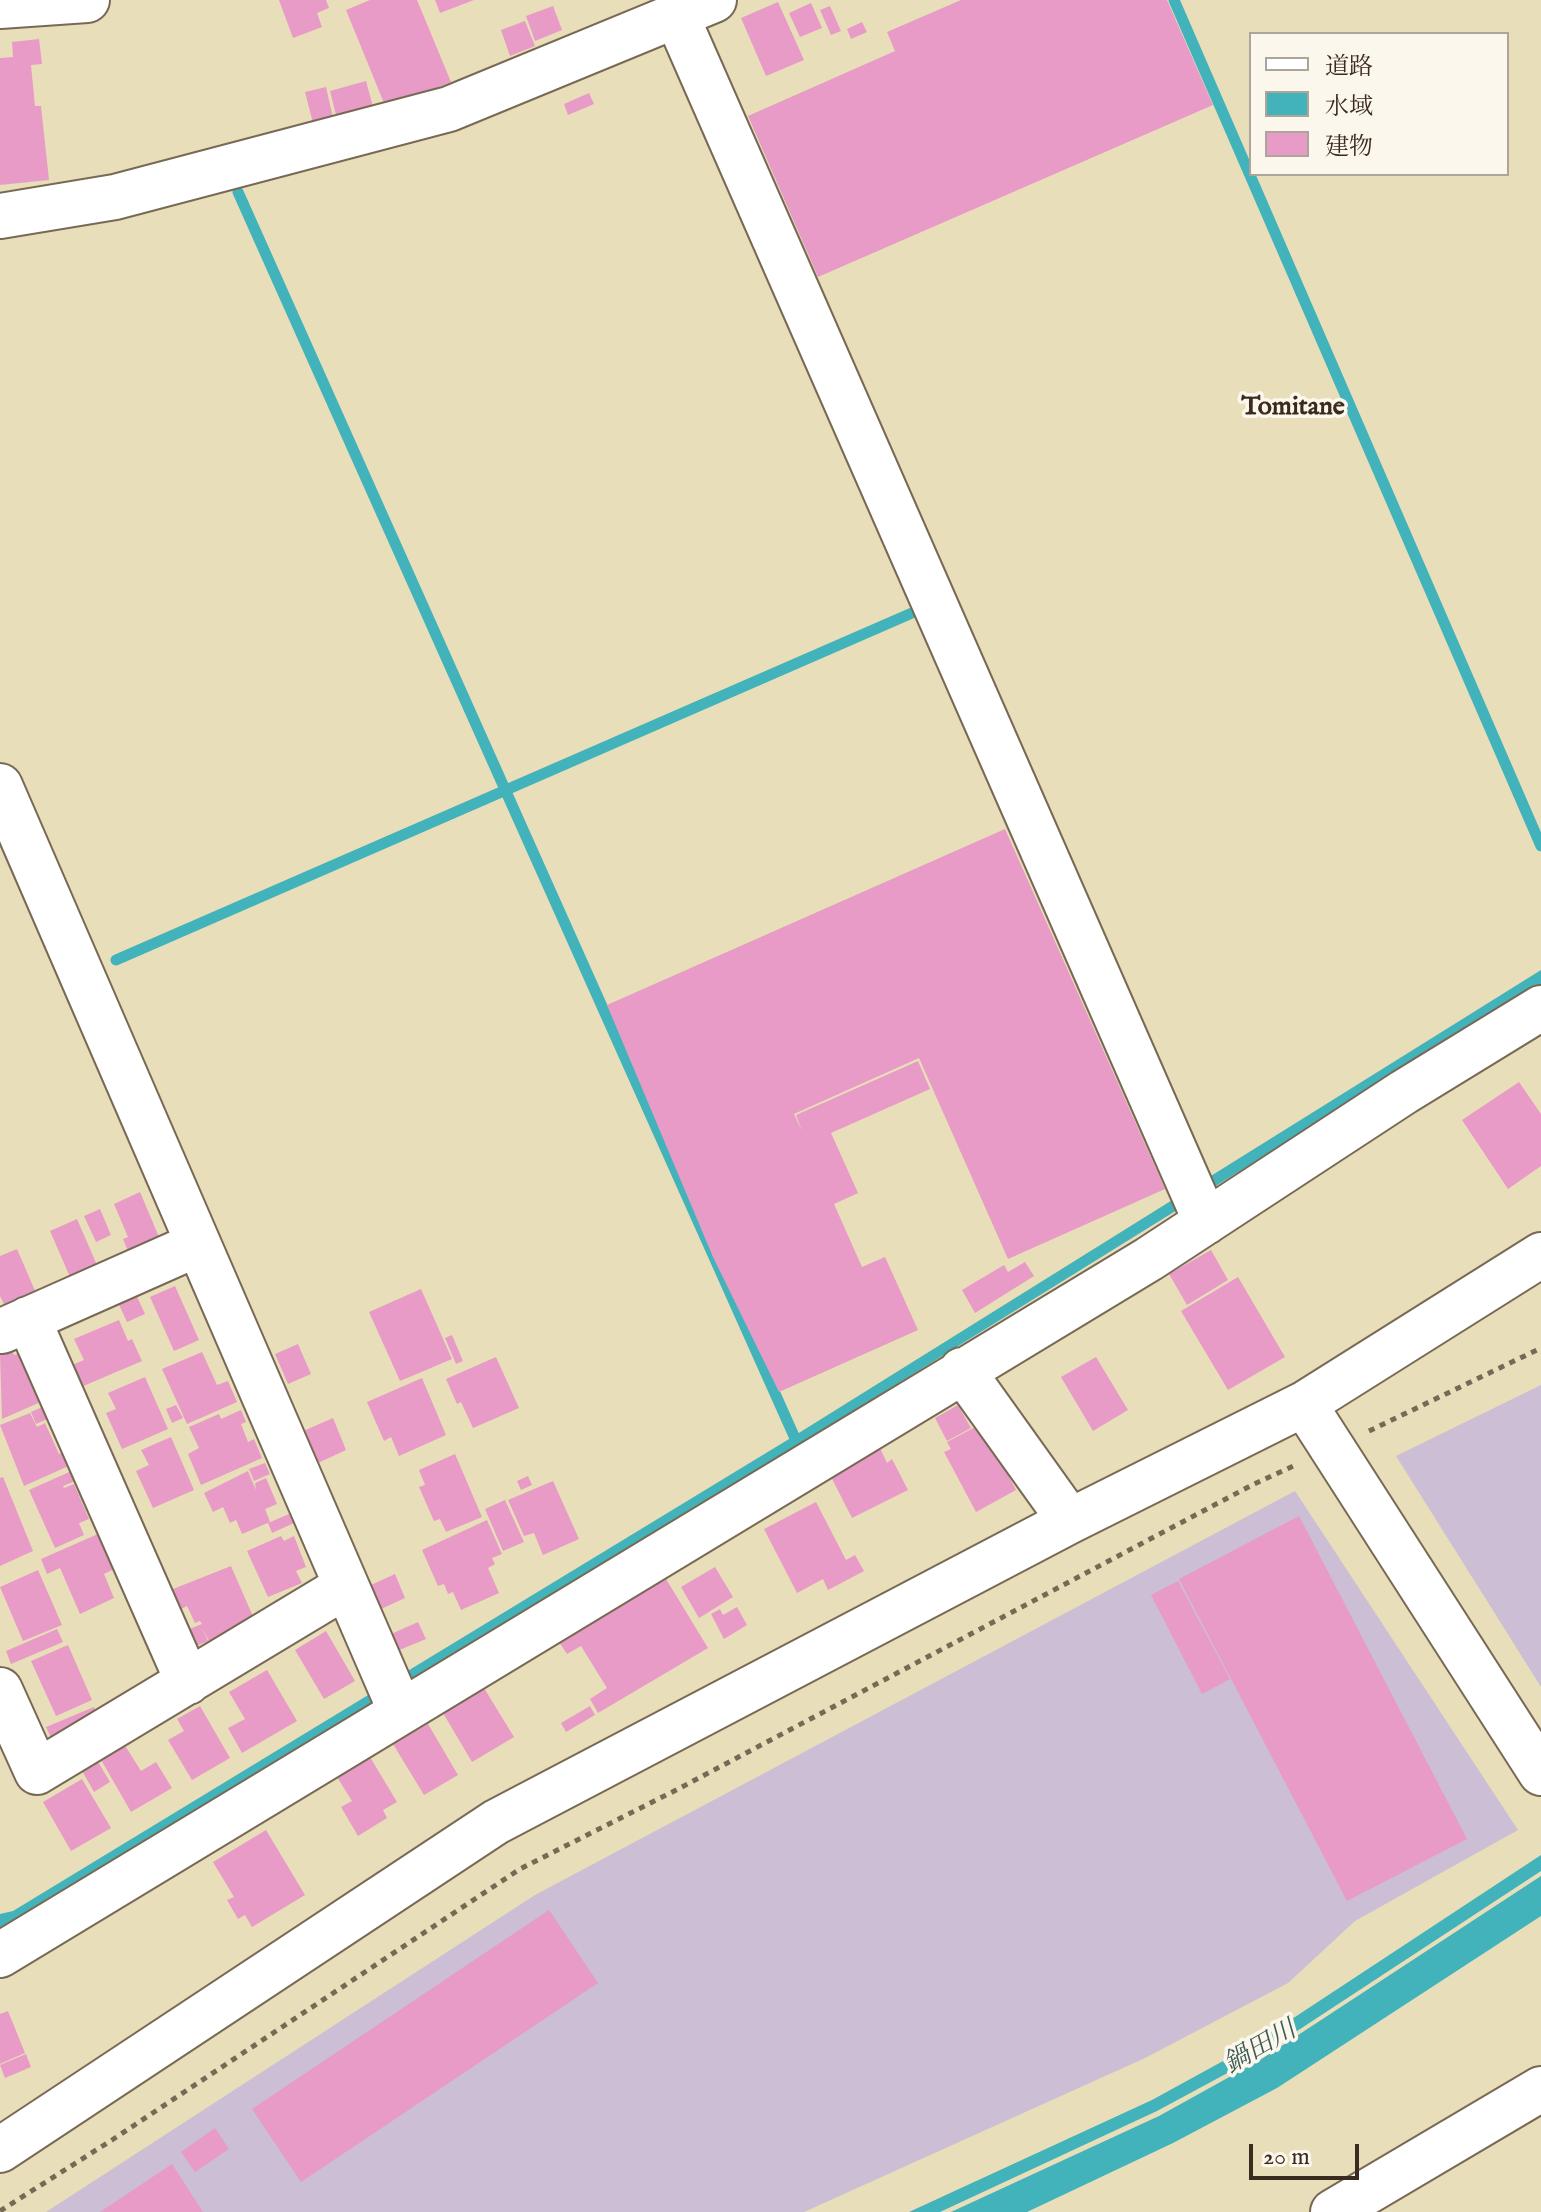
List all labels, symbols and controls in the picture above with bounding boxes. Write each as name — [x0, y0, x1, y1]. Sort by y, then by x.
legend — [1249, 32, 1509, 176]
text: 道路 — [1325, 52, 1373, 83]
text: 水域 — [1325, 92, 1373, 123]
text: 建物 — [1325, 132, 1373, 163]
district label: Tomitane — [1241, 393, 1345, 425]
water label: 鍋田川 — [1219, 2016, 1303, 2082]
scale bar — [1253, 2128, 1363, 2178]
text: 20 m — [1263, 2142, 1310, 2173]

